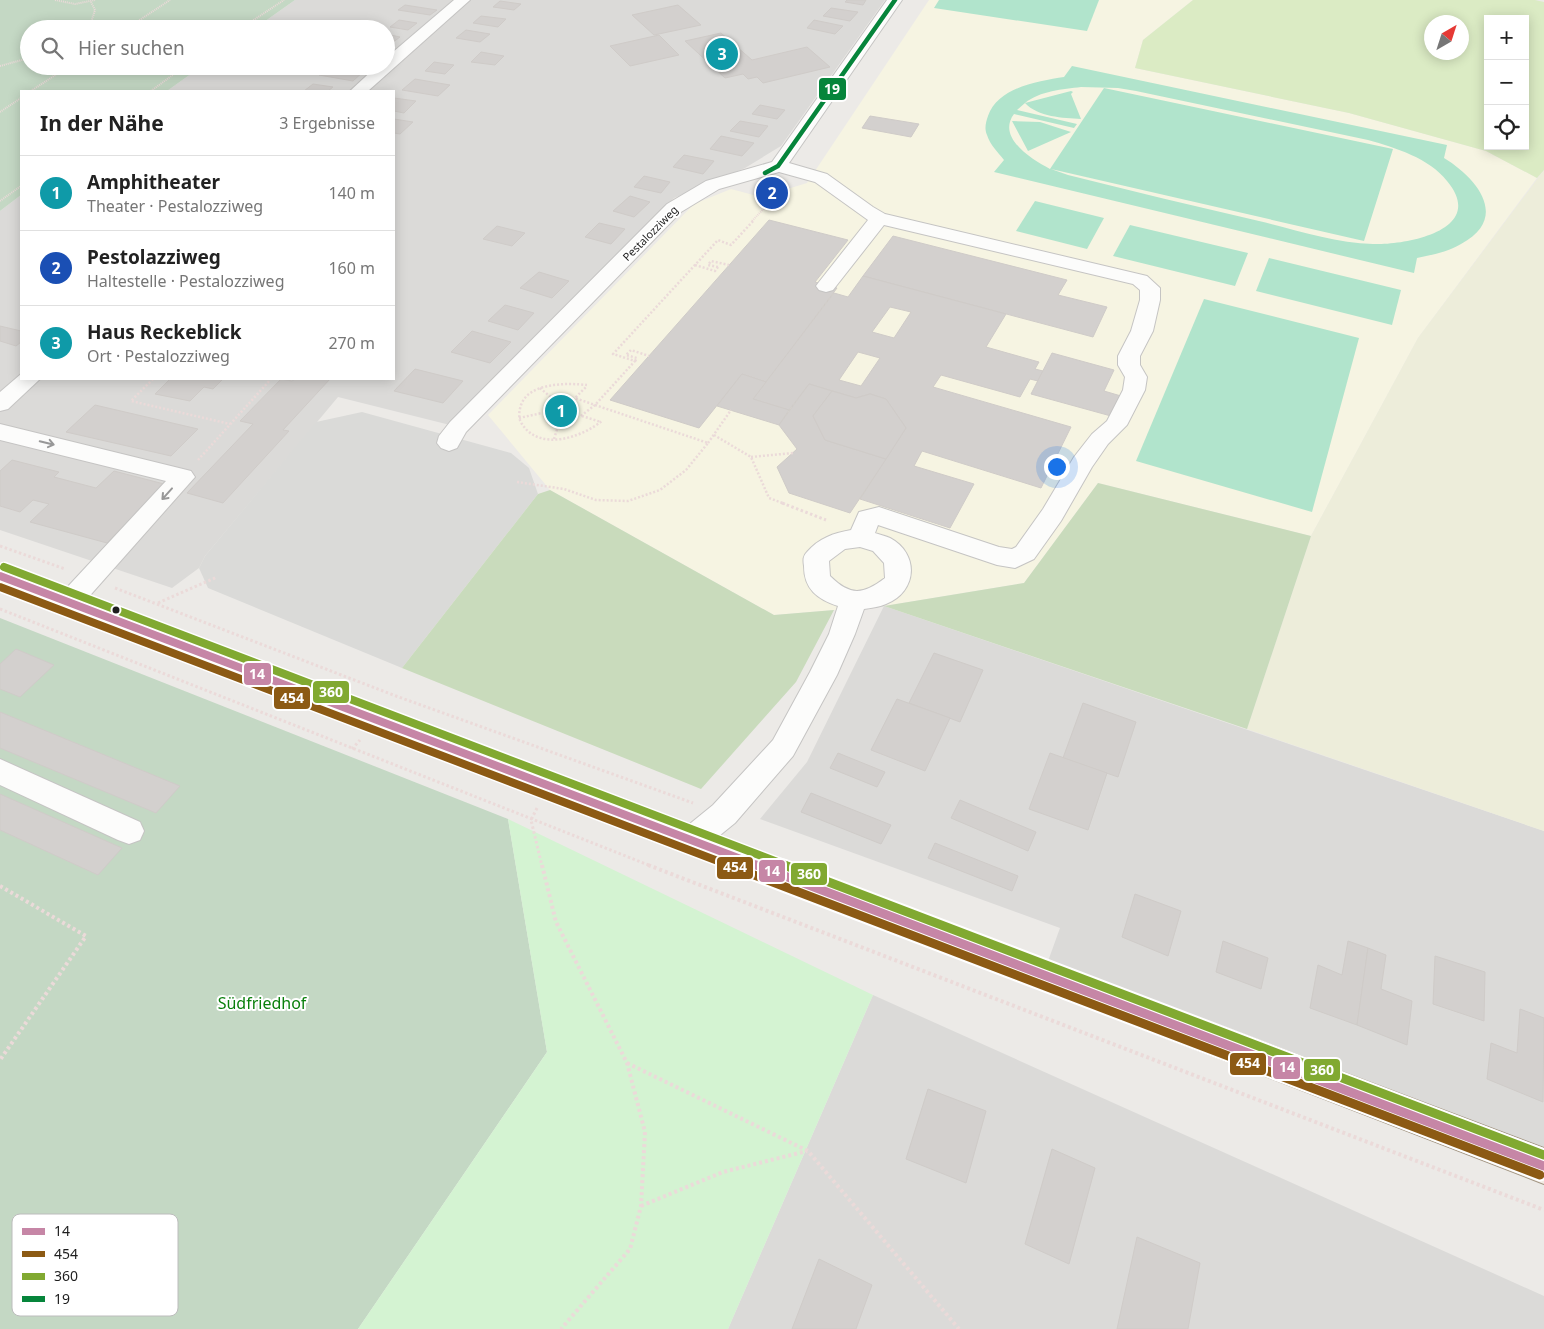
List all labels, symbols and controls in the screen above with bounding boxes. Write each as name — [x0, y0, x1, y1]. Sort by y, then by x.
north arrow — [1424, 15, 1469, 60]
map controls — [1484, 15, 1529, 150]
button: + — [1484, 15, 1529, 60]
search box — [20, 20, 395, 75]
icon: search — [38, 34, 66, 62]
text: Hier suchen — [78, 35, 185, 61]
pin: 3 — [706, 35, 738, 73]
button: − — [1484, 60, 1529, 105]
line badge: 19 — [818, 77, 847, 101]
text: 19 — [824, 79, 840, 98]
button: locate — [1484, 105, 1529, 150]
text: In der Nähe — [40, 109, 164, 137]
text: 3 Ergebnisse — [279, 112, 375, 134]
text: Amphitheater — [87, 169, 220, 195]
pin: 2 — [756, 174, 788, 212]
text: 1 — [51, 182, 61, 204]
text: 140 m — [328, 182, 375, 204]
text: Theater · Pestalozziweg — [87, 195, 263, 217]
street label: Pestalozziweg — [619, 202, 681, 264]
text: Pestolazziweg — [87, 244, 221, 270]
text: 2 — [51, 257, 61, 279]
text: 160 m — [328, 257, 375, 279]
text: Haltestelle · Pestalozziweg — [87, 270, 285, 292]
text: Haus Reckeblick — [87, 319, 241, 345]
text: 3 — [51, 332, 61, 354]
text: 270 m — [328, 332, 375, 354]
text: Ort · Pestalozziweg — [87, 345, 230, 367]
pin: 1 — [545, 392, 577, 430]
one-way arrow — [39, 439, 55, 449]
your location — [1044, 454, 1070, 480]
one-way arrow — [161, 487, 173, 500]
unlabelled marker — [111, 605, 121, 615]
line badge: 14 — [243, 662, 272, 686]
text: 14 — [249, 664, 265, 683]
line badge: 360 — [312, 680, 350, 704]
text: 360 — [319, 682, 343, 701]
line badge: 454 — [273, 686, 311, 710]
text: 454 — [280, 688, 304, 707]
line badge: 454 — [716, 856, 754, 880]
text: 454 — [723, 857, 747, 876]
line badge: 14 — [758, 859, 786, 883]
text: 14 — [764, 861, 780, 880]
line badge: 360 — [790, 862, 828, 886]
text: 360 — [797, 864, 821, 883]
park label: Südfriedhof — [218, 992, 308, 1014]
line badge: 454 — [1229, 1052, 1267, 1076]
text: 454 — [1236, 1053, 1260, 1072]
line badge: 14 — [1272, 1056, 1301, 1080]
text: 14 — [1279, 1057, 1295, 1076]
line badge: 360 — [1303, 1058, 1341, 1082]
text: 360 — [1310, 1060, 1334, 1079]
legend — [12, 1214, 178, 1316]
text: 14 — [54, 1221, 70, 1240]
text: 454 — [54, 1244, 78, 1263]
text: 360 — [54, 1266, 78, 1285]
text: 19 — [54, 1289, 70, 1308]

